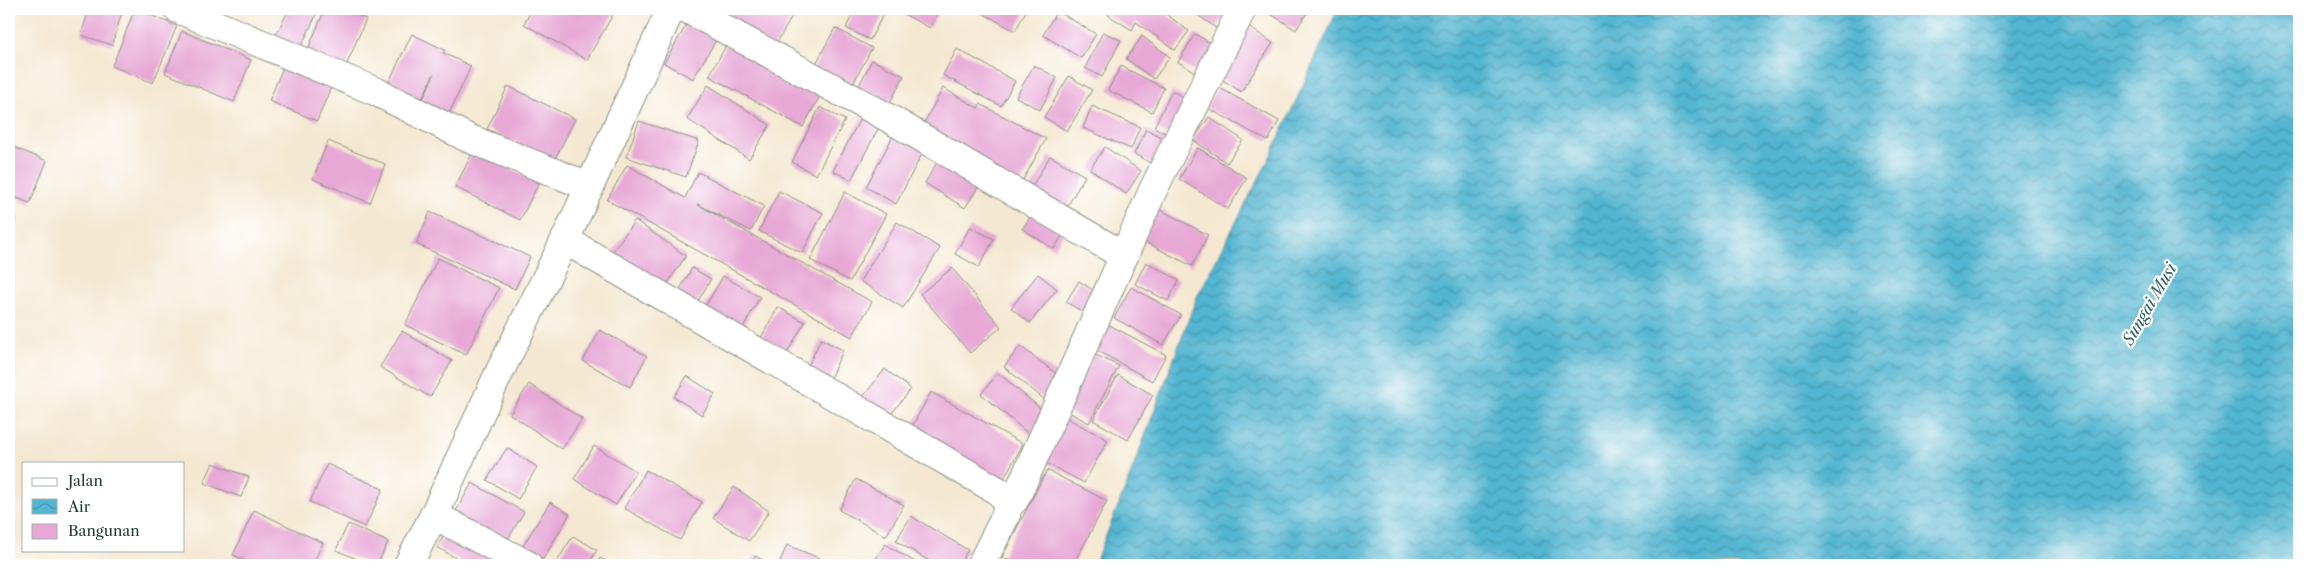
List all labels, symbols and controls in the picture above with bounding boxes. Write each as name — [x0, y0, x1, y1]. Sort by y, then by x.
water label: Sungai Musi — [2117, 259, 2181, 349]
legend — [22, 462, 185, 552]
text: Jalan — [66, 471, 103, 490]
text: Air — [67, 497, 91, 516]
text: Bangunan — [68, 521, 140, 540]

